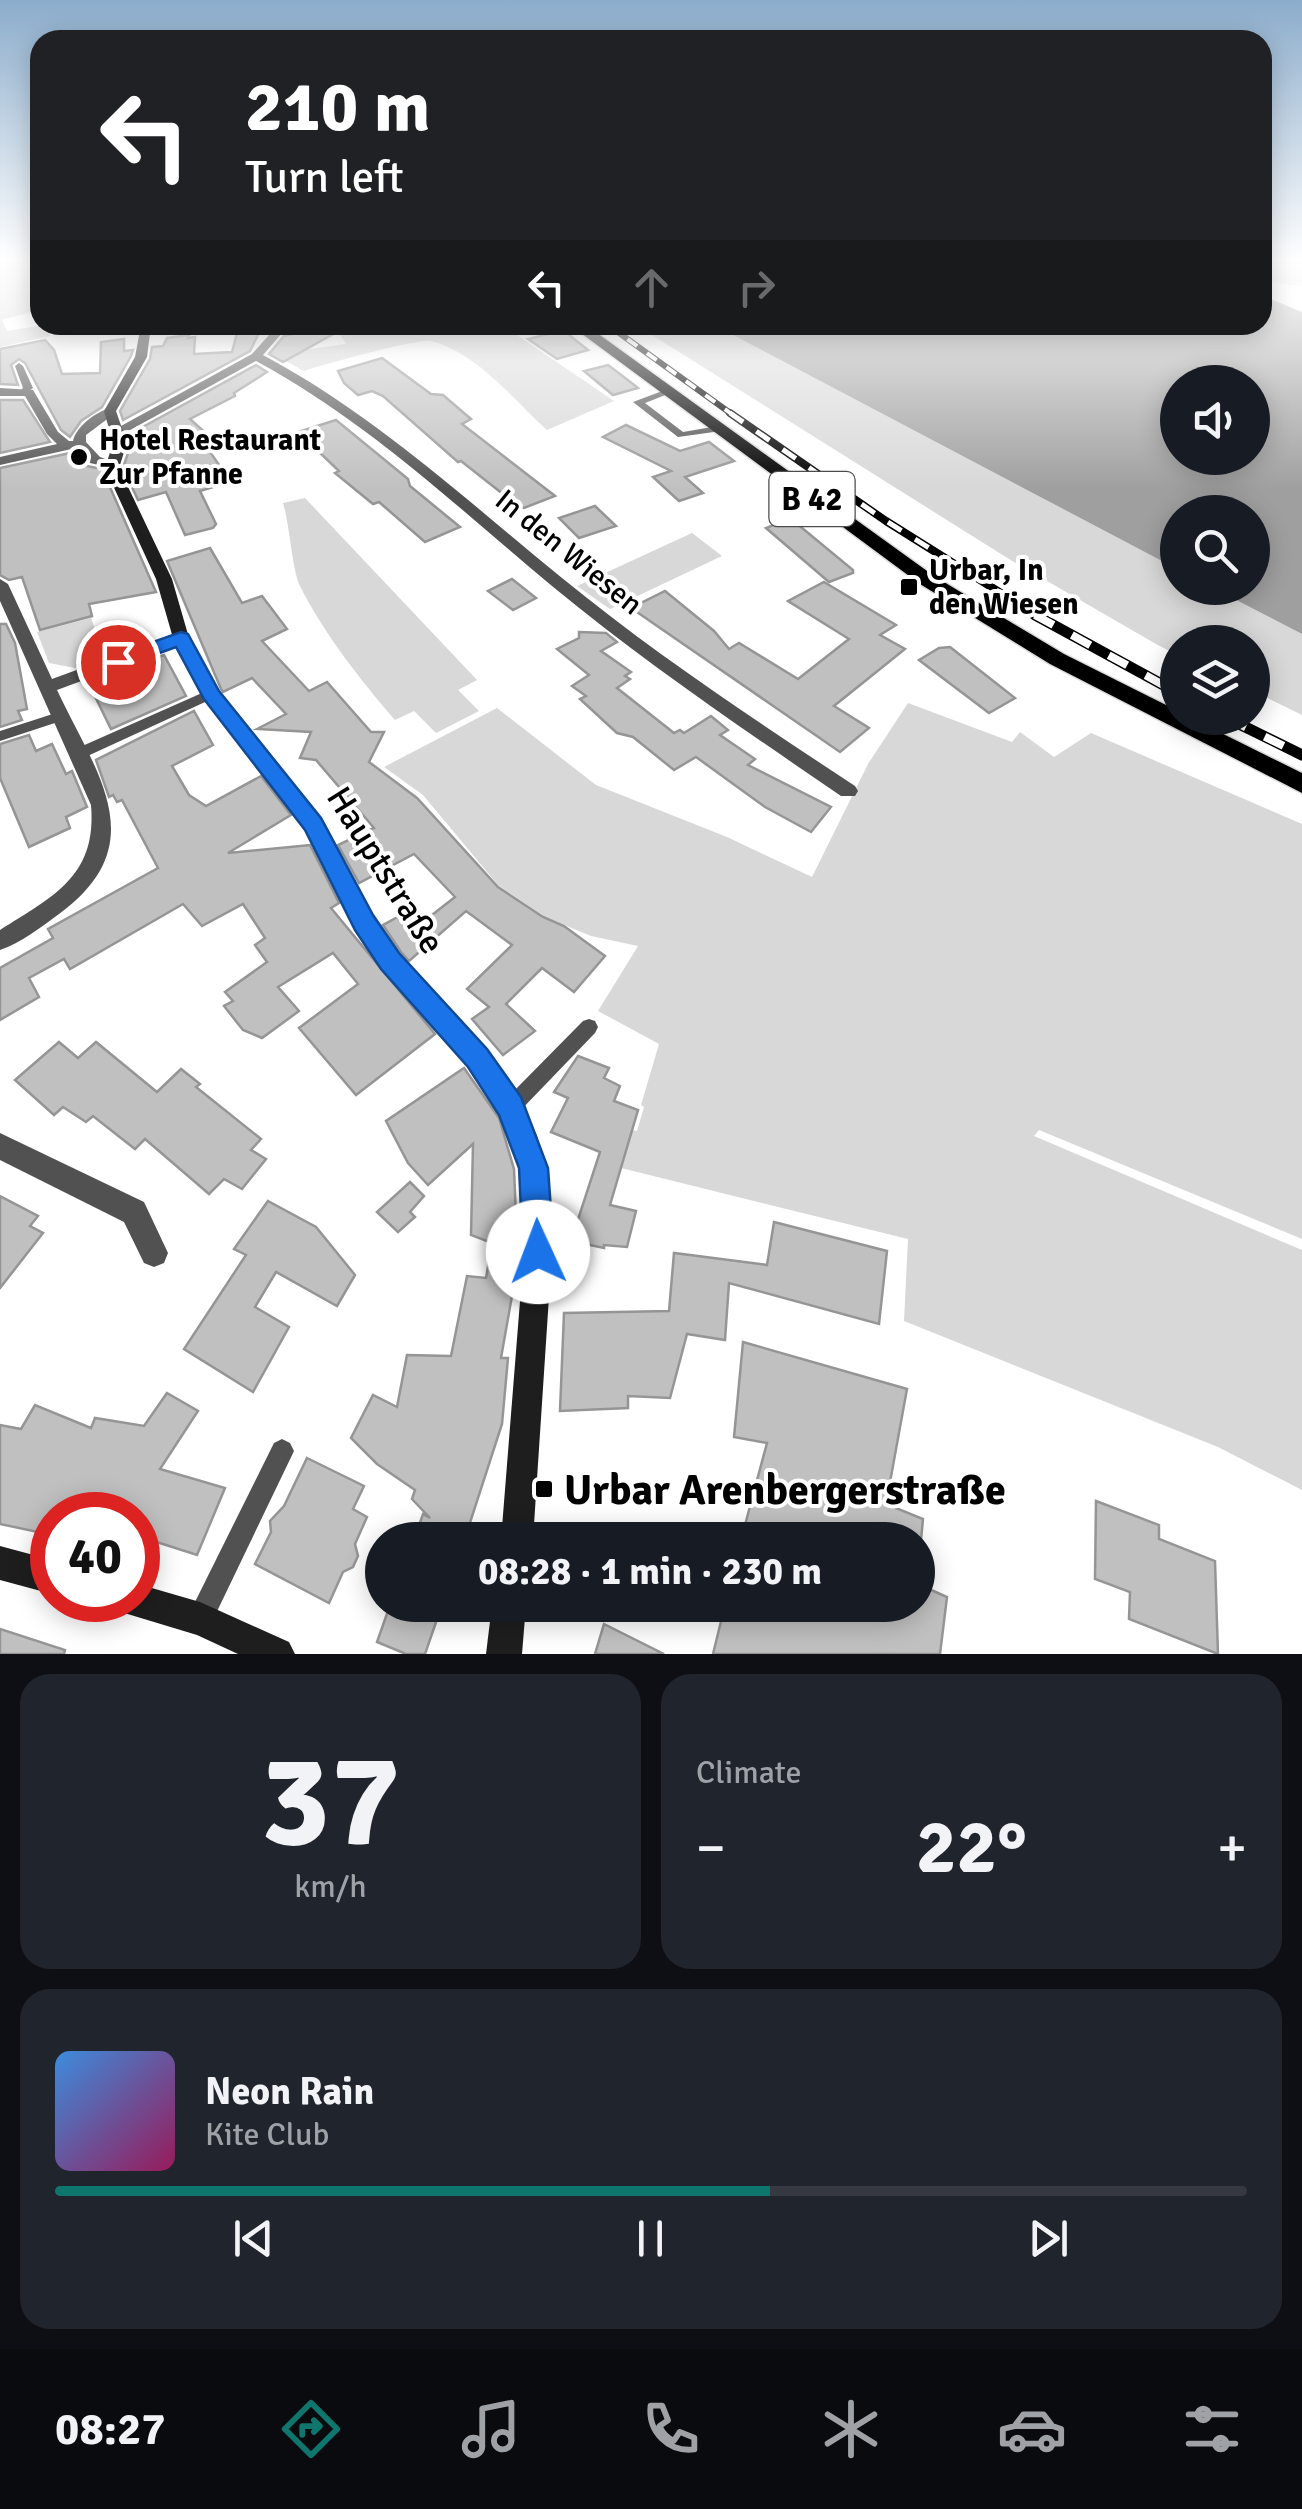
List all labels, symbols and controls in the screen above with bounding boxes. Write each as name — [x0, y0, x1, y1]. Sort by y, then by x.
text: 210 m — [245, 64, 430, 150]
icon: left — [80, 70, 210, 200]
text: Turn left — [245, 150, 404, 205]
icon: left — [519, 260, 574, 315]
icon: ahead — [624, 260, 679, 315]
icon: right — [729, 260, 784, 315]
map controls — [1160, 365, 1270, 735]
button: sound — [1160, 365, 1270, 475]
place label: Hotel Restaurant Zur Pfanne — [99, 422, 321, 493]
marker: Hotel Restaurant Zur Pfanne — [68, 446, 90, 468]
road number: B 42 — [770, 472, 854, 526]
street label: In den Wiesen — [488, 482, 650, 623]
button: search — [1160, 495, 1270, 605]
place label: Urbar, In den Wiesen — [929, 552, 1079, 623]
marker: Urbar, In den Wiesen — [898, 576, 920, 598]
pin — [76, 620, 161, 705]
button: layers — [1160, 625, 1270, 735]
icon: arrive — [91, 635, 146, 690]
street label: Hauptstraße — [317, 779, 454, 962]
position arrow — [486, 1200, 590, 1304]
place label: Urbar Arenbergerstraße — [564, 1465, 1006, 1516]
marker: Urbar Arenbergerstraße — [533, 1478, 555, 1500]
speed limit sign: 40 — [30, 1492, 160, 1622]
text: 08:28 · 1 min · 230 m — [478, 1548, 822, 1595]
text: 37 — [260, 1722, 401, 1882]
text: Climate — [696, 1753, 802, 1792]
text: 22° — [916, 1801, 1027, 1894]
text: − — [696, 1814, 726, 1882]
text: + — [1217, 1814, 1247, 1882]
text: km/h — [294, 1867, 367, 1906]
text: Neon Rain — [205, 2068, 374, 2115]
text: Kite Club — [205, 2115, 329, 2154]
icon: previous — [226, 2211, 281, 2266]
icon: pause — [623, 2211, 678, 2266]
icon: next — [1021, 2211, 1076, 2266]
icon: directions — [276, 2394, 346, 2464]
icon: music — [456, 2394, 526, 2464]
icon: phone — [636, 2394, 706, 2464]
icon: climate — [816, 2394, 886, 2464]
icon: car — [997, 2394, 1067, 2464]
icon: filters — [1177, 2394, 1247, 2464]
text: 08:27 — [55, 2402, 166, 2457]

